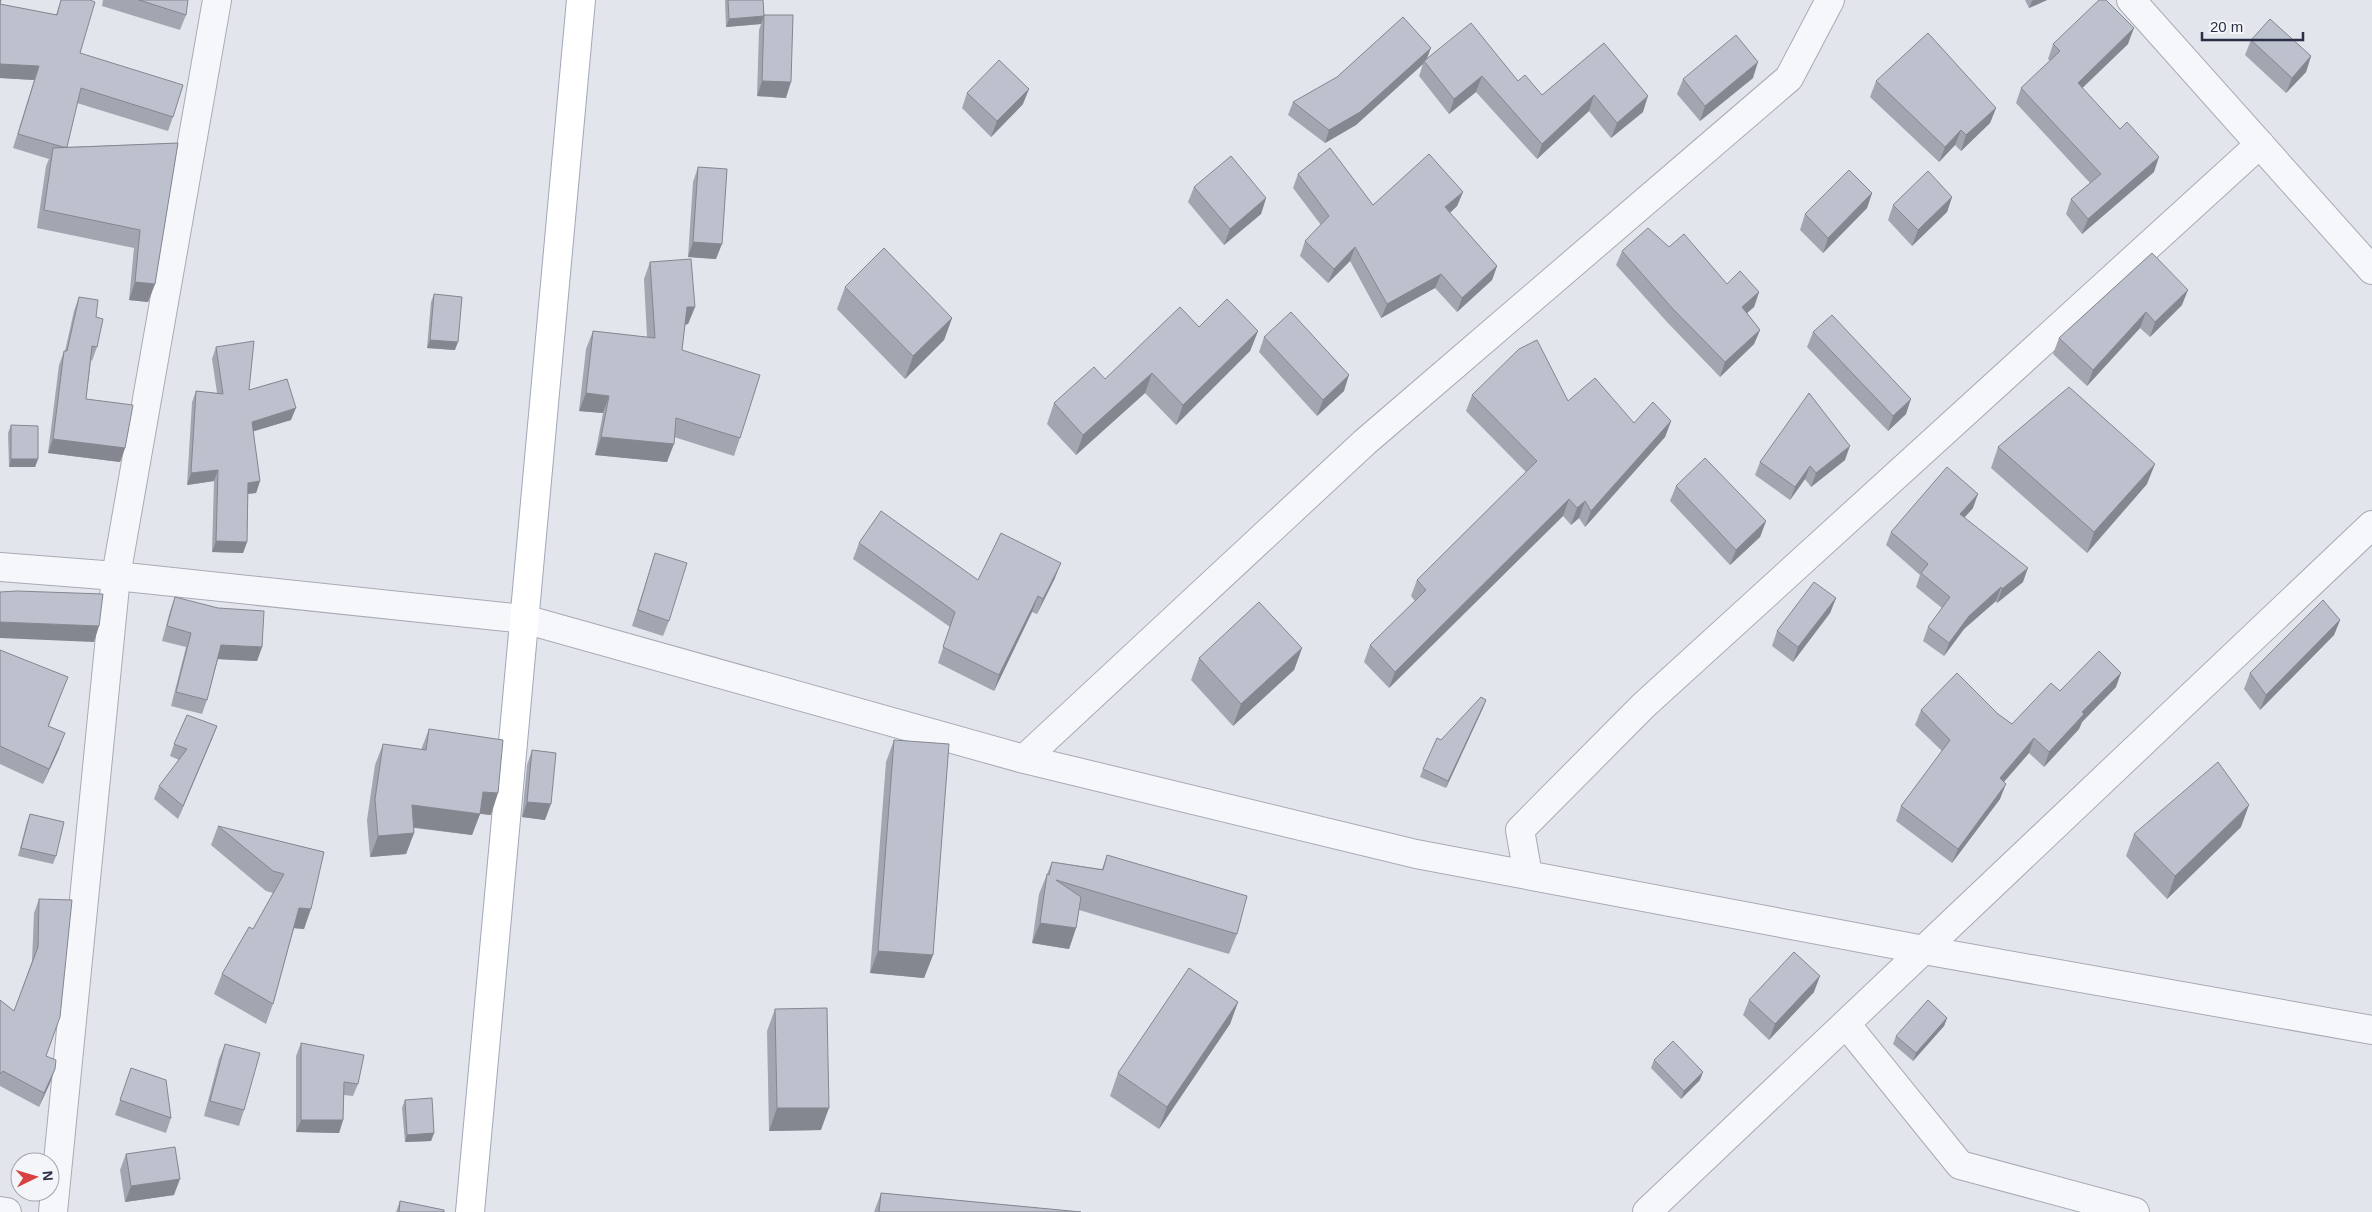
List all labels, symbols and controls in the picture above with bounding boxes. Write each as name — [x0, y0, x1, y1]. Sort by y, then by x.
scale bar — [2202, 10, 2303, 42]
text: 20 m — [2210, 18, 2243, 35]
north arrow — [10, 1152, 60, 1202]
text: N — [40, 1170, 56, 1182]

